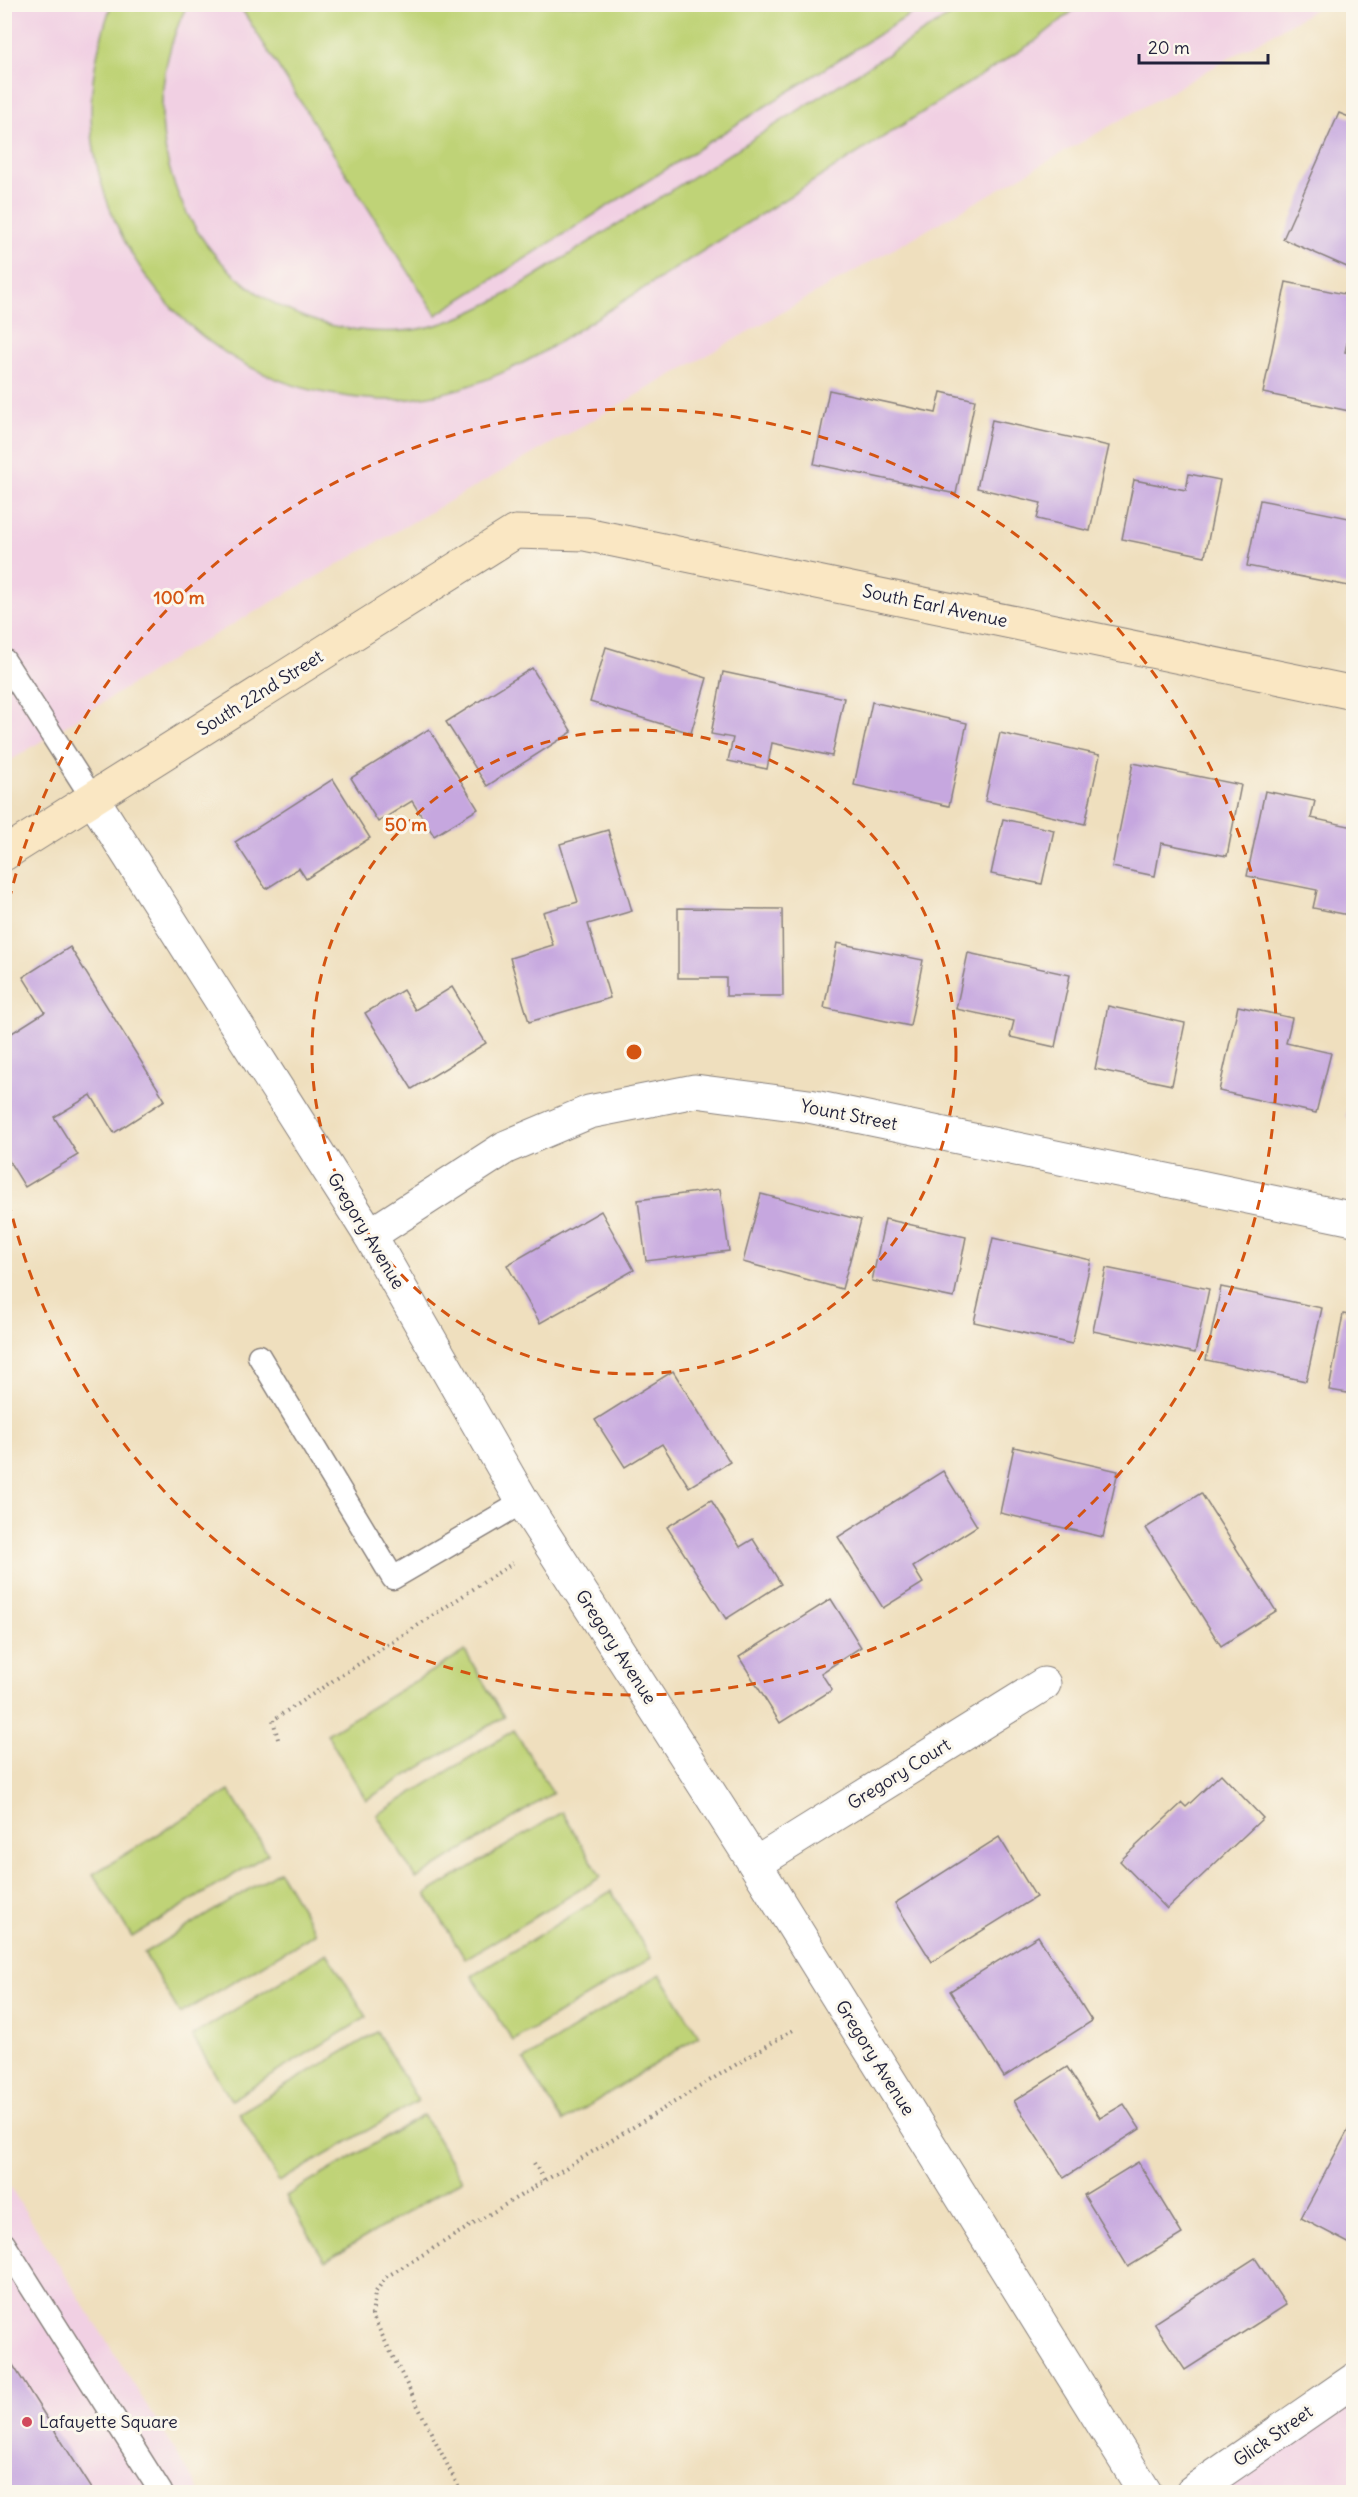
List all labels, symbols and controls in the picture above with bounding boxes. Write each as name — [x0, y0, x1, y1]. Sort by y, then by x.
scale bar — [1139, 27, 1268, 65]
text: 20 m — [1148, 36, 1190, 59]
street label: South Earl Avenue — [860, 579, 1010, 632]
text: 100 m — [154, 586, 205, 609]
street label: South 22nd Street — [192, 645, 327, 741]
text: 50 m — [385, 813, 427, 836]
centre of rings — [624, 1042, 644, 1062]
street label: Yount Street — [799, 1094, 899, 1135]
street label: Gregory Avenue — [323, 1168, 410, 1293]
street label: Gregory Avenue — [571, 1585, 662, 1708]
street label: Gregory Court — [843, 1733, 955, 1814]
street label: Gregory Avenue — [831, 1996, 920, 2120]
street label: Glick Street — [1229, 2400, 1317, 2471]
place label: Lafayette Square — [39, 2410, 178, 2433]
marker: Lafayette Square — [20, 2415, 34, 2429]

